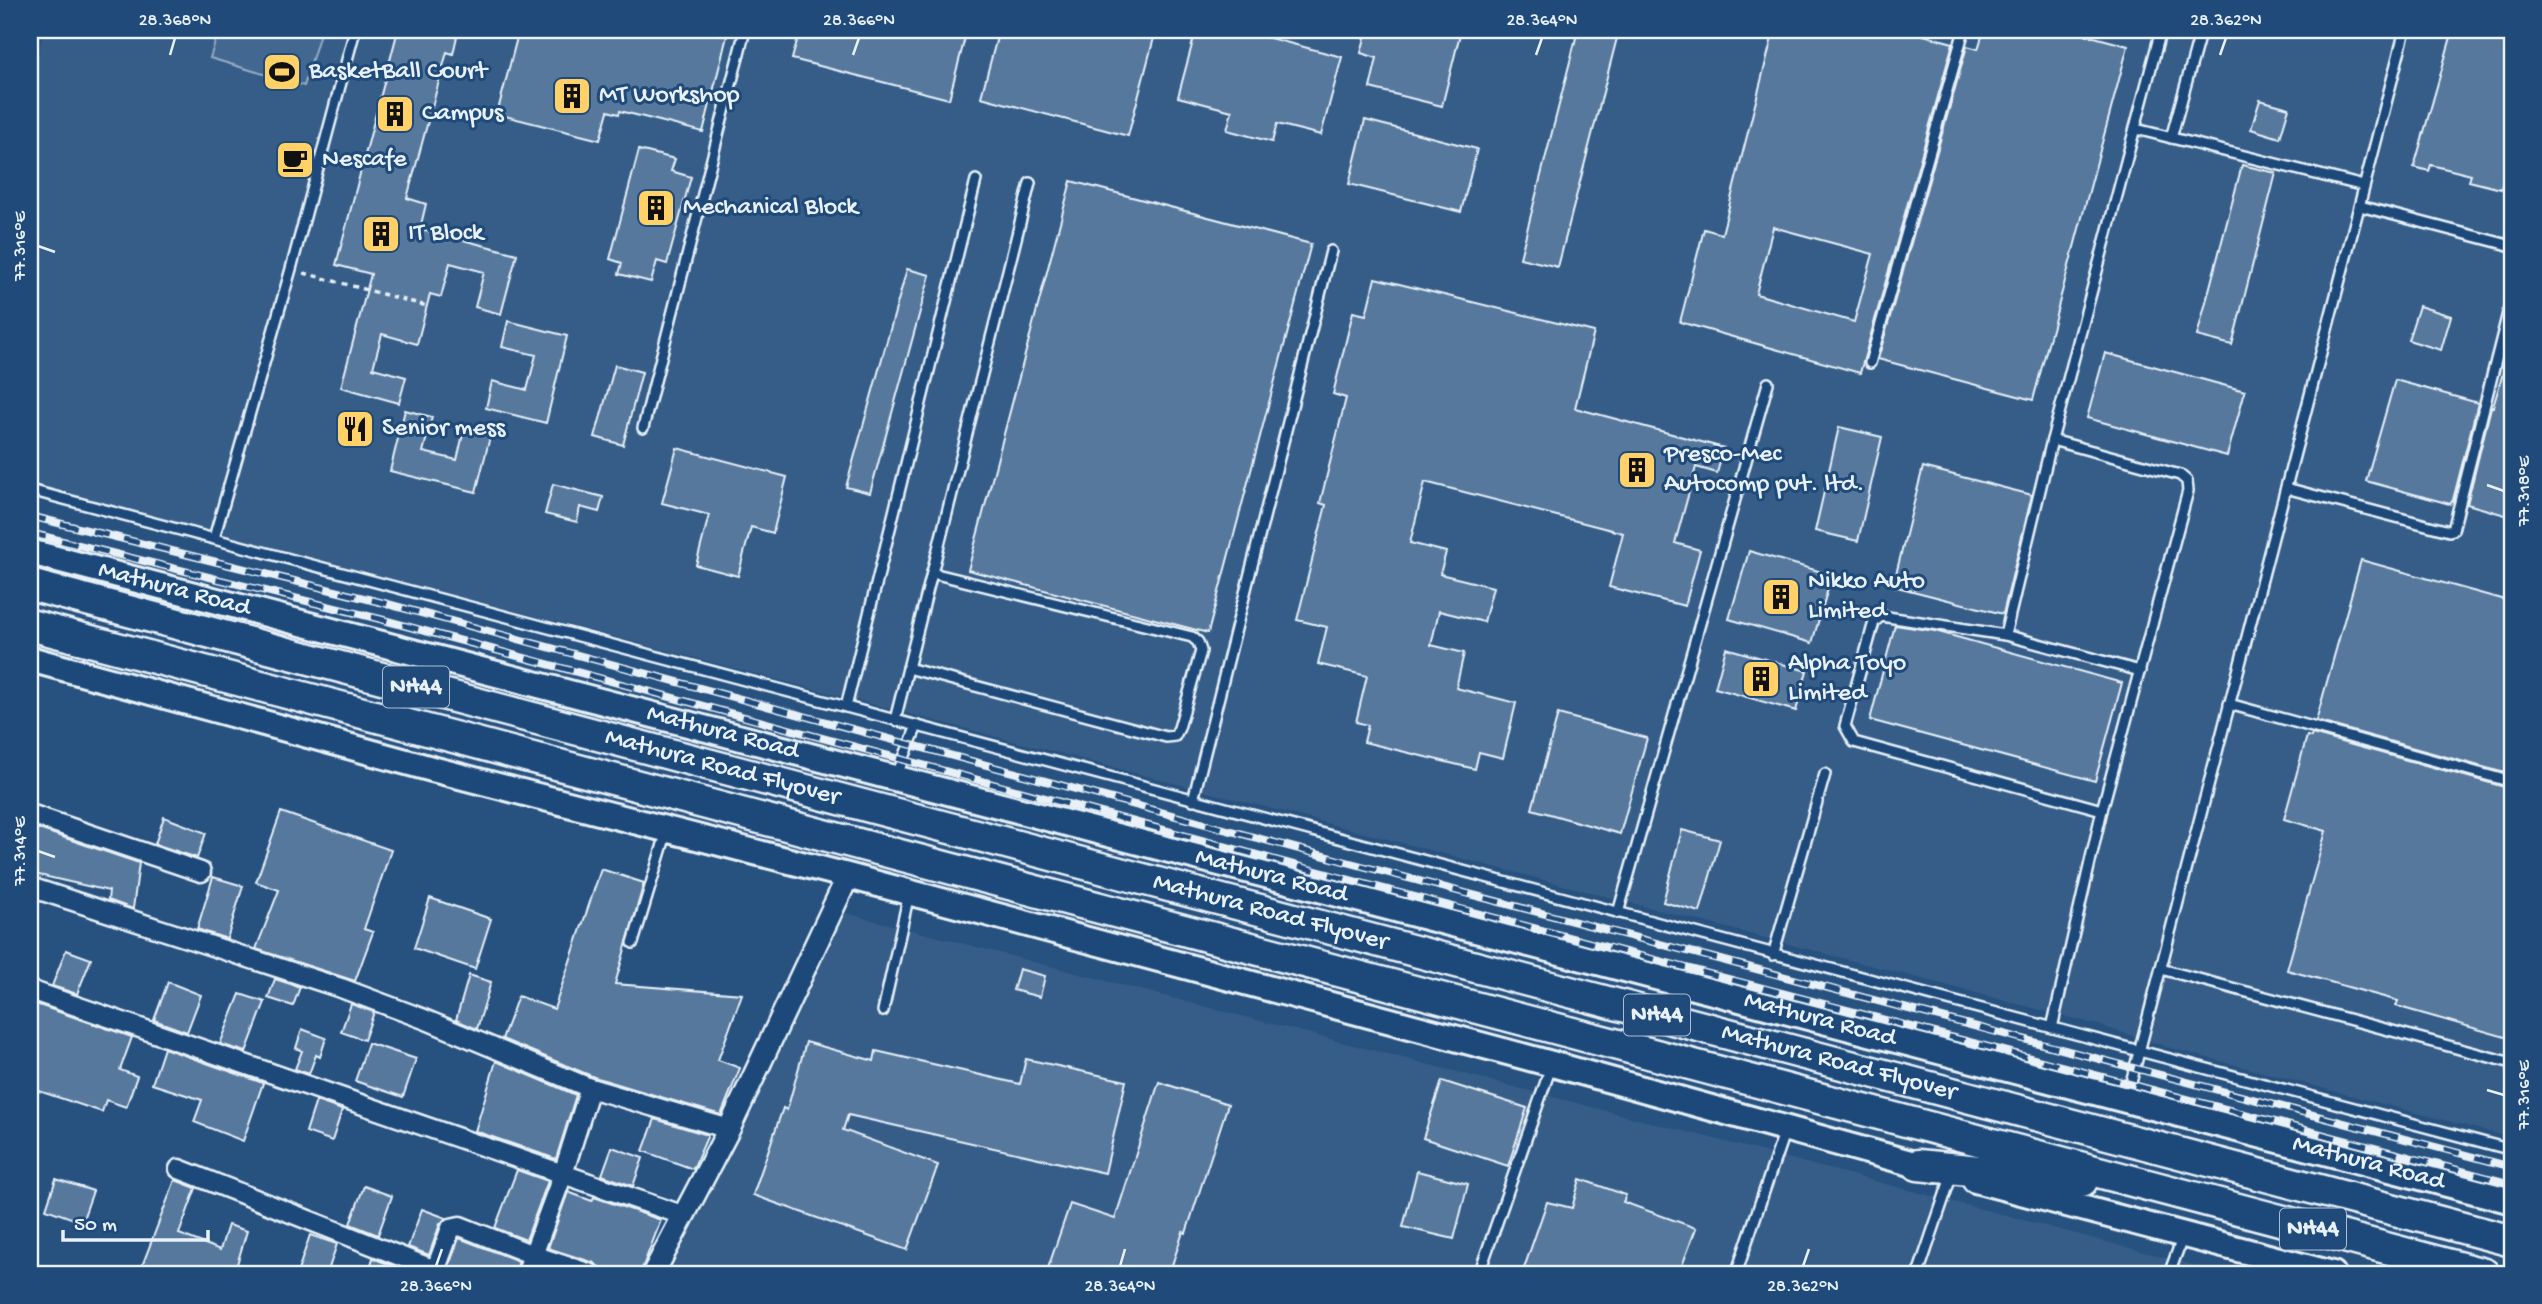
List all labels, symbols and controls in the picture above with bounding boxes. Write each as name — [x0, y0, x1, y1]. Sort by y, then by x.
text: 28.368°N — [139, 11, 211, 32]
text: 28.366°N — [823, 11, 895, 32]
text: 28.364°N — [1506, 11, 1578, 32]
text: 28.362°N — [2190, 11, 2262, 32]
sports icon: BasketBall Court — [261, 51, 303, 93]
place label: BasketBall Court — [308, 57, 489, 88]
building icon: MT Workshop — [551, 75, 593, 117]
place label: MT Workshop — [599, 81, 740, 112]
building icon: Campus — [374, 93, 416, 135]
place label: Campus — [422, 99, 505, 130]
cafe icon: Nescafe — [274, 139, 316, 181]
place label: Nescafe — [322, 145, 407, 176]
building icon: Mechanical Block — [635, 187, 677, 229]
place label: Mechanical Block — [683, 193, 860, 224]
text: 77.316°E — [11, 211, 32, 282]
building icon: IT Block — [360, 213, 402, 255]
place label: IT Block — [408, 219, 486, 250]
restaurant icon: Senior mess — [334, 408, 376, 450]
place label: Senior mess — [382, 414, 507, 445]
place label: Presco-Mec Autocomp pvt. ltd. — [1663, 440, 1864, 501]
building icon: Presco-Mec Autocomp pvt. ltd. — [1616, 449, 1658, 491]
text: 77.318°E — [2515, 455, 2536, 527]
street label: Mathura Road — [95, 555, 255, 625]
place label: Nikko Auto Limited — [1808, 567, 1925, 628]
building icon: Nikko Auto Limited — [1760, 576, 1802, 618]
place label: Alpha Toyo Limited — [1788, 649, 1906, 710]
building icon: Alpha Toyo Limited — [1740, 658, 1782, 700]
road number: NH44 — [383, 666, 449, 708]
street label: Mathura Road — [643, 698, 804, 768]
street label: Mathura Road Flyover — [602, 722, 846, 815]
text: 77.314°E — [11, 816, 32, 886]
street label: Mathura Road — [1192, 842, 1352, 912]
street label: Mathura Road Flyover — [1150, 867, 1394, 959]
street label: Mathura Road — [1740, 985, 1901, 1055]
road number: NH44 — [1624, 995, 1690, 1036]
street label: Mathura Road Flyover — [1718, 1017, 1962, 1110]
text: 77.316°E — [2515, 1060, 2536, 1131]
street label: Mathura Road — [2289, 1129, 2449, 1199]
scale bar — [63, 1199, 208, 1243]
road number: NH44 — [2280, 1209, 2346, 1250]
text: 50 m — [74, 1214, 117, 1239]
text: 28.366°N — [400, 1277, 472, 1298]
text: 28.364°N — [1084, 1277, 1156, 1298]
text: 28.362°N — [1767, 1277, 1839, 1298]

